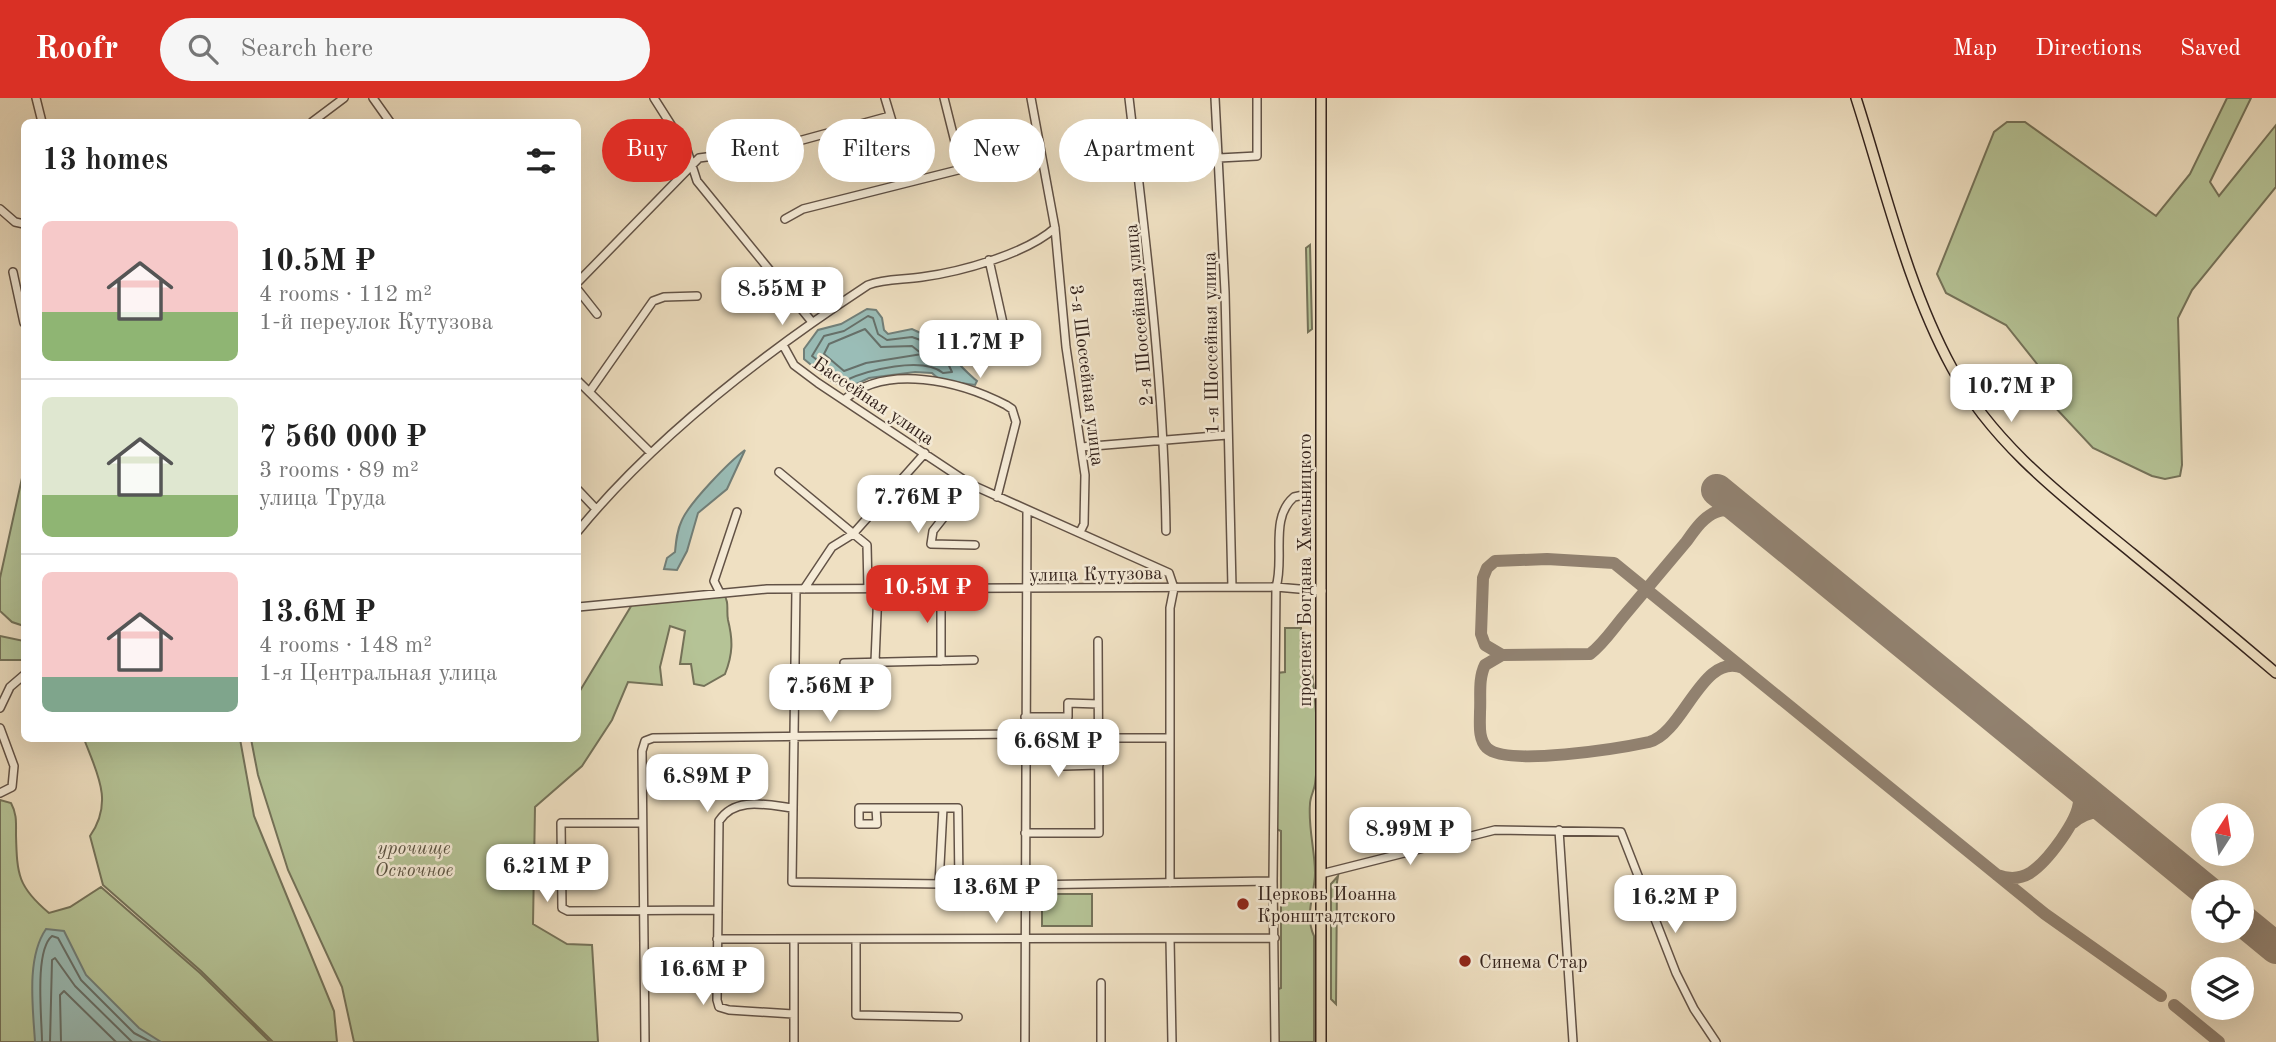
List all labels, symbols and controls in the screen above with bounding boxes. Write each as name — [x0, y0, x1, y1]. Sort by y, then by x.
search box — [160, 18, 650, 81]
icon: search — [184, 30, 222, 68]
text: Roofr — [35, 33, 118, 66]
text: Search here — [240, 36, 373, 62]
text: Map — [1953, 37, 1997, 61]
text: Directions — [2035, 37, 2142, 61]
text: Saved — [2180, 37, 2241, 61]
chip: Buy — [602, 119, 692, 182]
chip: Rent — [706, 119, 804, 182]
chip: Filters — [818, 119, 935, 182]
chip: New — [949, 119, 1045, 182]
chip: Apartment — [1059, 119, 1219, 182]
icon: filters — [522, 142, 560, 180]
text: 13 homes — [42, 146, 168, 176]
street label: 2-я Шоссейная улица — [1123, 222, 1158, 407]
text: 10.5M ₽ — [259, 247, 376, 277]
icon: home — [98, 249, 182, 333]
street label: 1-я Шоссейная улица — [1201, 251, 1224, 434]
pin: 8.55M ₽ — [717, 268, 847, 327]
text: 8.55M ₽ — [737, 278, 827, 301]
text: 4 rooms · 112 m² — [259, 283, 432, 306]
street label: 3-я Шоссейная улица — [1065, 283, 1106, 468]
text: 1-й переулок Кутузова — [259, 311, 493, 334]
pin: 11.7M ₽ — [915, 320, 1045, 380]
text: 11.7M ₽ — [935, 331, 1025, 354]
street label: Бассейная улица — [808, 355, 937, 450]
pin: 10.7M ₽ — [1946, 364, 2076, 424]
text: 10.7M ₽ — [1966, 375, 2056, 398]
text: 7 560 000 ₽ — [259, 423, 427, 453]
icon: home — [98, 425, 182, 509]
street label: проспект Богдана Хмельницкого — [1297, 433, 1316, 707]
text: 3 rooms · 89 m² — [259, 459, 419, 482]
pin: 7.76M ₽ — [853, 476, 983, 535]
text: 7.76M ₽ — [873, 486, 963, 509]
text: улица Труда — [259, 487, 386, 510]
street label: улица Кутузова — [1029, 565, 1163, 586]
pin: 10.5M ₽ — [862, 566, 992, 625]
text: 10.5M ₽ — [882, 576, 972, 599]
text: 13.6M ₽ — [259, 598, 376, 628]
icon: home — [98, 600, 182, 684]
text: 4 rooms · 148 m² — [259, 634, 432, 657]
text: 1-я Центральная улица — [259, 662, 497, 685]
pin: 7.56M ₽ — [765, 664, 895, 724]
text: 7.56M ₽ — [785, 675, 875, 698]
pin: 6.68M ₽ — [993, 720, 1123, 779]
text: 6.68M ₽ — [1013, 730, 1103, 753]
pin: 6.89M ₽ — [642, 754, 772, 814]
text: 6.89M ₽ — [662, 765, 752, 788]
north arrow — [2191, 803, 2254, 866]
map controls — [2191, 803, 2254, 1020]
pin: 8.99M ₽ — [1345, 808, 1475, 867]
text: 8.99M ₽ — [1365, 818, 1455, 841]
park label: урочище Оскочное — [375, 840, 453, 881]
pin: 6.21M ₽ — [482, 844, 612, 904]
text: 6.21M ₽ — [502, 855, 592, 878]
pin: 13.6M ₽ — [931, 866, 1061, 925]
text: 13.6M ₽ — [951, 876, 1041, 899]
pin: 16.2M ₽ — [1610, 876, 1740, 935]
button: locate — [2191, 880, 2254, 943]
place label: Церковь Иоанна Кронштадтского — [1257, 886, 1397, 927]
text: 16.2M ₽ — [1630, 886, 1720, 909]
marker: Церковь Иоанна Кронштадтского — [1235, 896, 1251, 912]
pin: 16.6M ₽ — [638, 948, 768, 1007]
marker: Синема Стар — [1457, 953, 1473, 969]
place label: Синема Стар — [1479, 954, 1588, 973]
button: layers — [2191, 957, 2254, 1020]
text: 16.6M ₽ — [658, 958, 748, 981]

